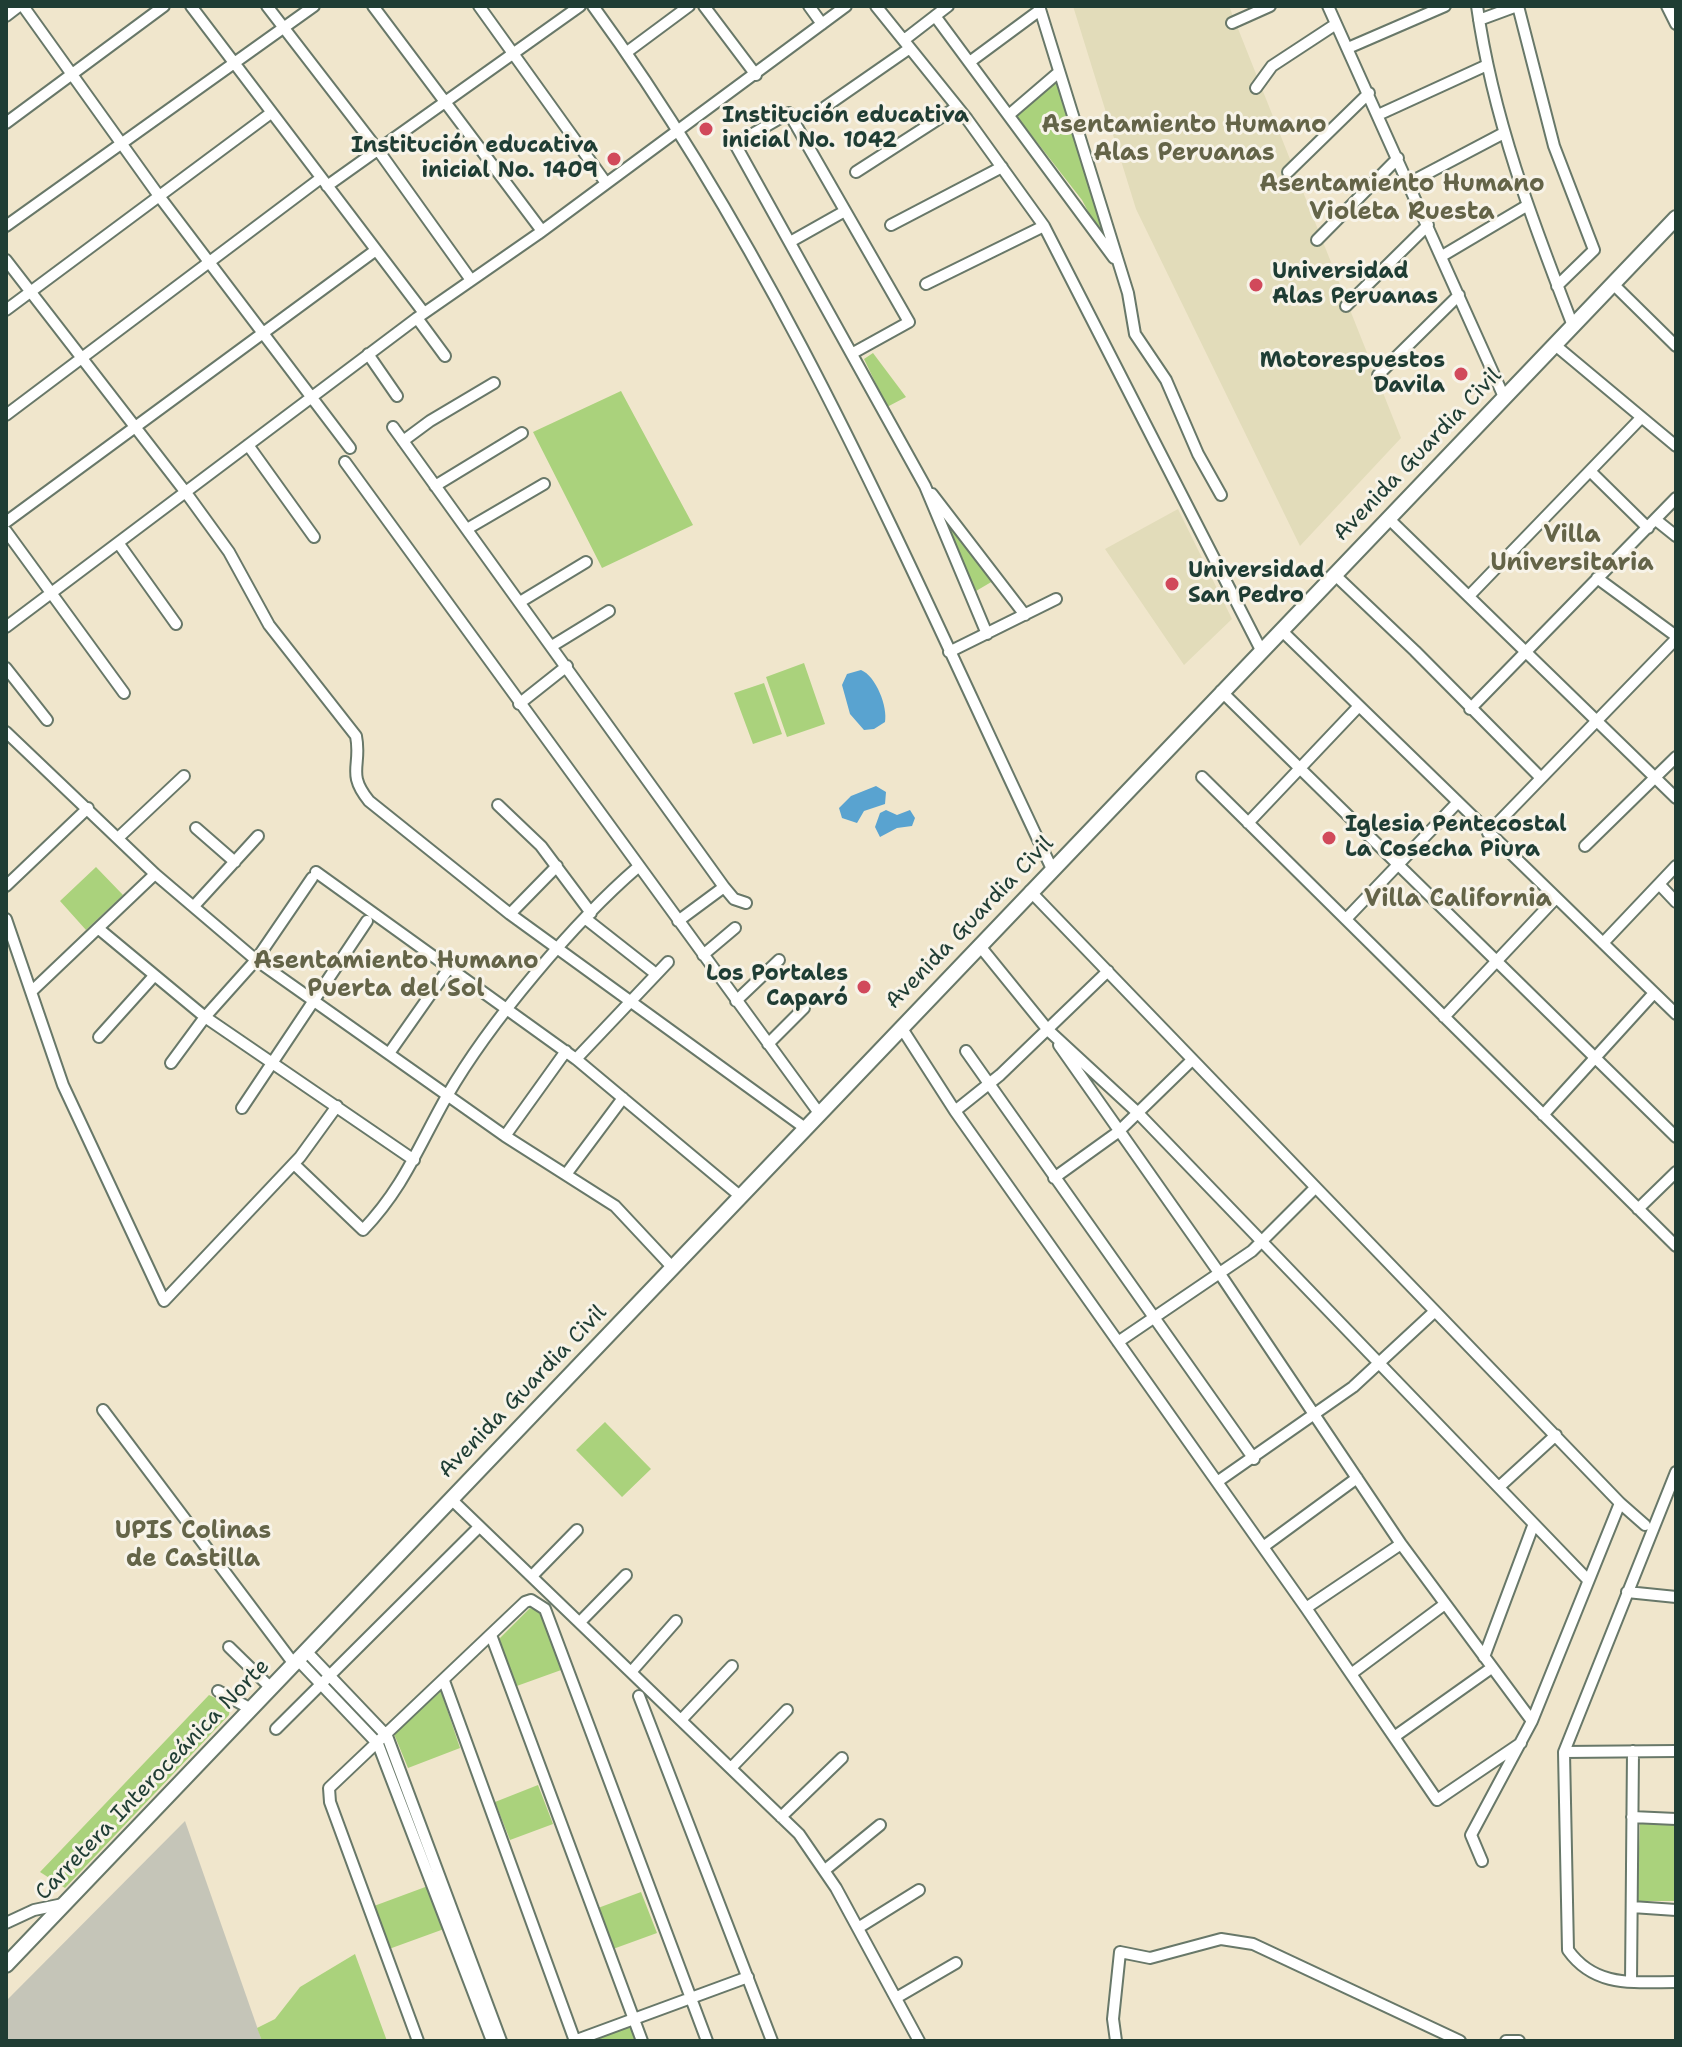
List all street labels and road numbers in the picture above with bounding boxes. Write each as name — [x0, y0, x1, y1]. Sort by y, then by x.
street label: Avenida Guardia Civil — [1328, 363, 1508, 547]
street label: Avenida Guardia Civil — [880, 831, 1060, 1015]
street label: Avenida Guardia Civil — [433, 1300, 613, 1484]
street label: Carretera Interoceánica Norte — [30, 1654, 276, 1906]

